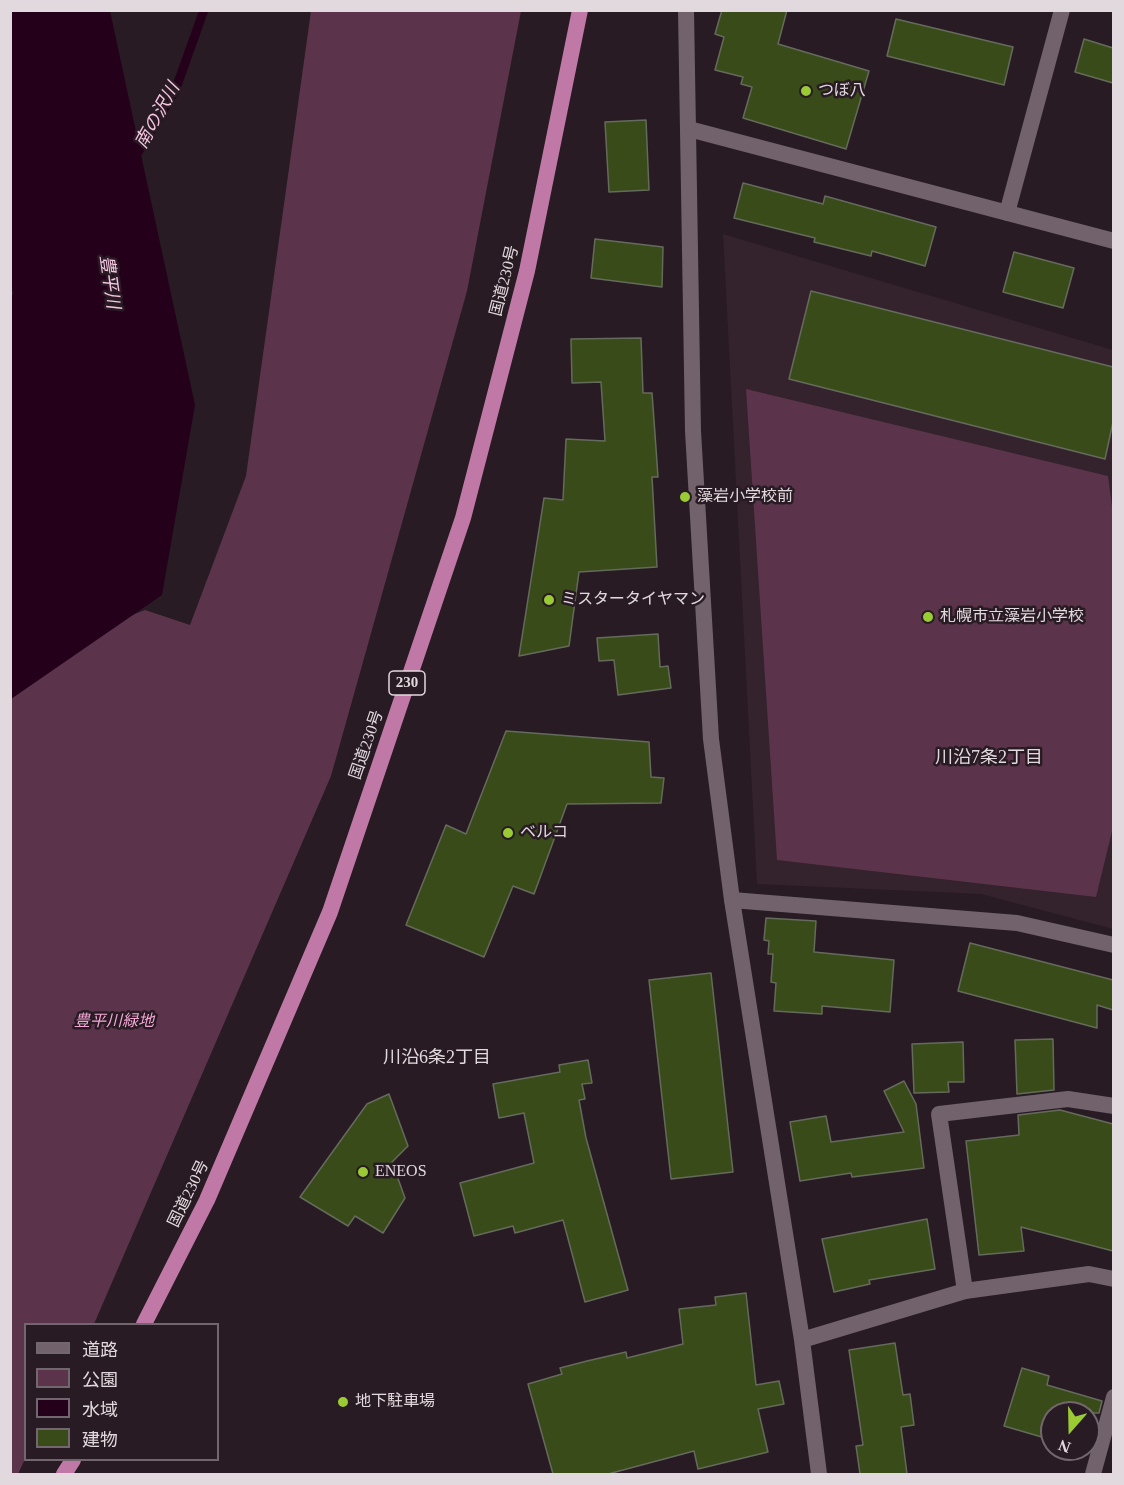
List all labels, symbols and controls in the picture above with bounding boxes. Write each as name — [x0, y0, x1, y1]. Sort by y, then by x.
water label: 南の沢川 — [131, 79, 185, 153]
place label: つぼ八 — [818, 81, 866, 101]
marker: つぼ八 — [799, 84, 813, 98]
street label: 国道230号 — [487, 244, 523, 318]
water label: 豊平川 — [95, 254, 123, 310]
place label: 藻岩小学校前 — [697, 487, 793, 507]
marker: 藻岩小学校前 — [678, 490, 692, 504]
place label: ミスタータイヤマン — [561, 590, 705, 610]
marker: ミスタータイヤマン — [542, 593, 556, 607]
place label: 札幌市立藻岩小学校 — [940, 607, 1084, 627]
marker: 札幌市立藻岩小学校 — [921, 610, 935, 624]
road number: 230 — [389, 671, 425, 695]
street label: 国道230号 — [346, 708, 388, 782]
district label: 川沿7条2丁目 — [935, 747, 1043, 769]
place label: ベルコ — [520, 823, 568, 843]
marker: ベルコ — [501, 826, 515, 840]
park label: 豊平川緑地 — [74, 1012, 154, 1032]
district label: 川沿6条2丁目 — [383, 1047, 491, 1069]
street label: 国道230号 — [165, 1157, 213, 1231]
place label: ENEOS — [375, 1162, 427, 1182]
marker: ENEOS — [356, 1165, 370, 1179]
legend — [24, 1323, 219, 1461]
text: 道路 — [82, 1340, 118, 1360]
text: 公園 — [82, 1370, 118, 1390]
place label: 地下駐車場 — [355, 1392, 435, 1412]
marker: 地下駐車場 — [336, 1395, 350, 1409]
text: 水域 — [82, 1400, 118, 1420]
north arrow — [1040, 1401, 1100, 1461]
text: 建物 — [82, 1430, 118, 1450]
text: N — [1056, 1437, 1073, 1456]

